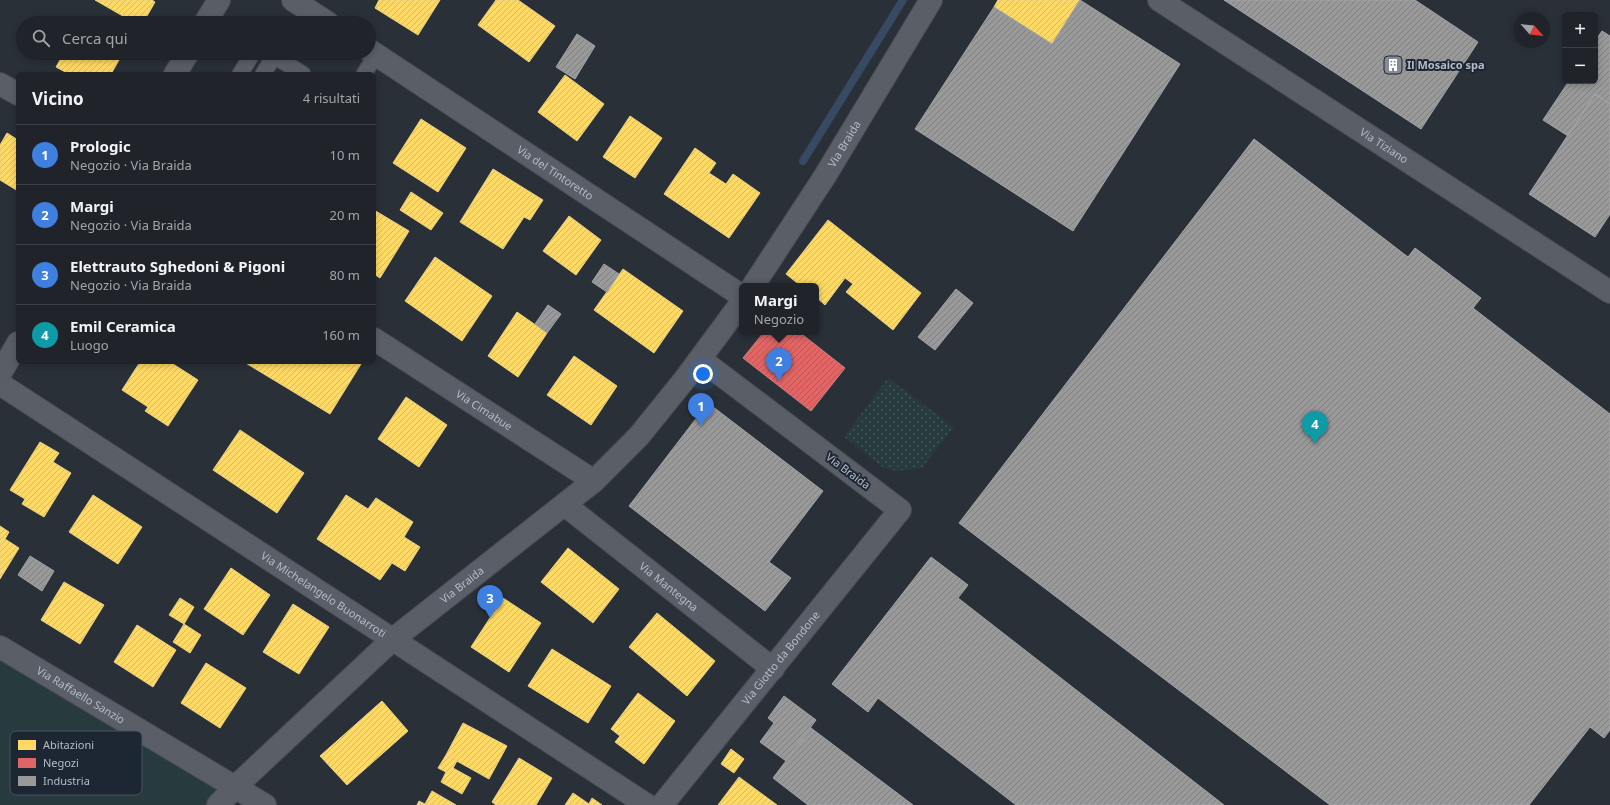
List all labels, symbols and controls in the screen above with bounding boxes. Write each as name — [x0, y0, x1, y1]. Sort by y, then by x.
north arrow — [1514, 12, 1550, 48]
map controls — [1562, 12, 1598, 84]
button: + — [1562, 12, 1598, 48]
search box — [16, 16, 376, 60]
icon: search — [30, 27, 52, 49]
text: Cerca qui — [62, 28, 128, 48]
button: − — [1562, 48, 1598, 84]
building icon: Il Mosaico spa — [1382, 54, 1404, 76]
place label: Il Mosaico spa — [1407, 57, 1485, 72]
text: Vicino — [32, 87, 84, 110]
text: 4 risultati — [303, 89, 360, 107]
street label: Via Braida — [824, 117, 864, 170]
street label: Via Tiziano — [1357, 124, 1412, 167]
text: Prologic — [70, 136, 131, 156]
street label: Via del Tintoretto — [514, 142, 597, 203]
text: 1 — [41, 146, 49, 164]
text: 10 m — [330, 146, 360, 164]
text: Negozio · Via Braida — [70, 156, 192, 174]
text: Margi — [70, 196, 114, 216]
text: 2 — [41, 206, 49, 224]
text: 20 m — [330, 206, 360, 224]
text: Negozio · Via Braida — [70, 216, 192, 234]
text: Elettrauto Sghedoni & Pigoni — [70, 256, 285, 276]
text: 3 — [41, 266, 49, 284]
text: 80 m — [330, 266, 360, 284]
text: Negozio · Via Braida — [70, 276, 192, 294]
popup — [739, 283, 819, 335]
text: Margi — [754, 290, 798, 310]
text: Negozio — [754, 310, 804, 328]
text: Emil Ceramica — [70, 316, 176, 336]
text: 4 — [41, 326, 49, 344]
text: 160 m — [322, 326, 360, 344]
text: Luogo — [70, 336, 109, 354]
pin: 2 — [766, 348, 792, 381]
your location — [693, 364, 713, 384]
street label: Via Cimabue — [453, 386, 516, 433]
pin: 1 — [688, 393, 714, 426]
pin: 4 — [1302, 411, 1328, 444]
street label: Via Braida — [823, 449, 874, 492]
street label: Via Michelangelo Buonarroti — [258, 548, 389, 640]
street label: Via Mantegna — [636, 558, 702, 614]
street label: Via Braida — [437, 563, 487, 606]
pin: 3 — [477, 585, 503, 618]
street label: Via Giotto da Bondone — [738, 608, 823, 708]
street label: Via Raffaello Sanzio — [34, 663, 128, 727]
legend — [10, 731, 142, 795]
text: Abitazioni — [43, 737, 94, 752]
text: Negozi — [43, 755, 79, 770]
text: Industria — [43, 773, 90, 788]

